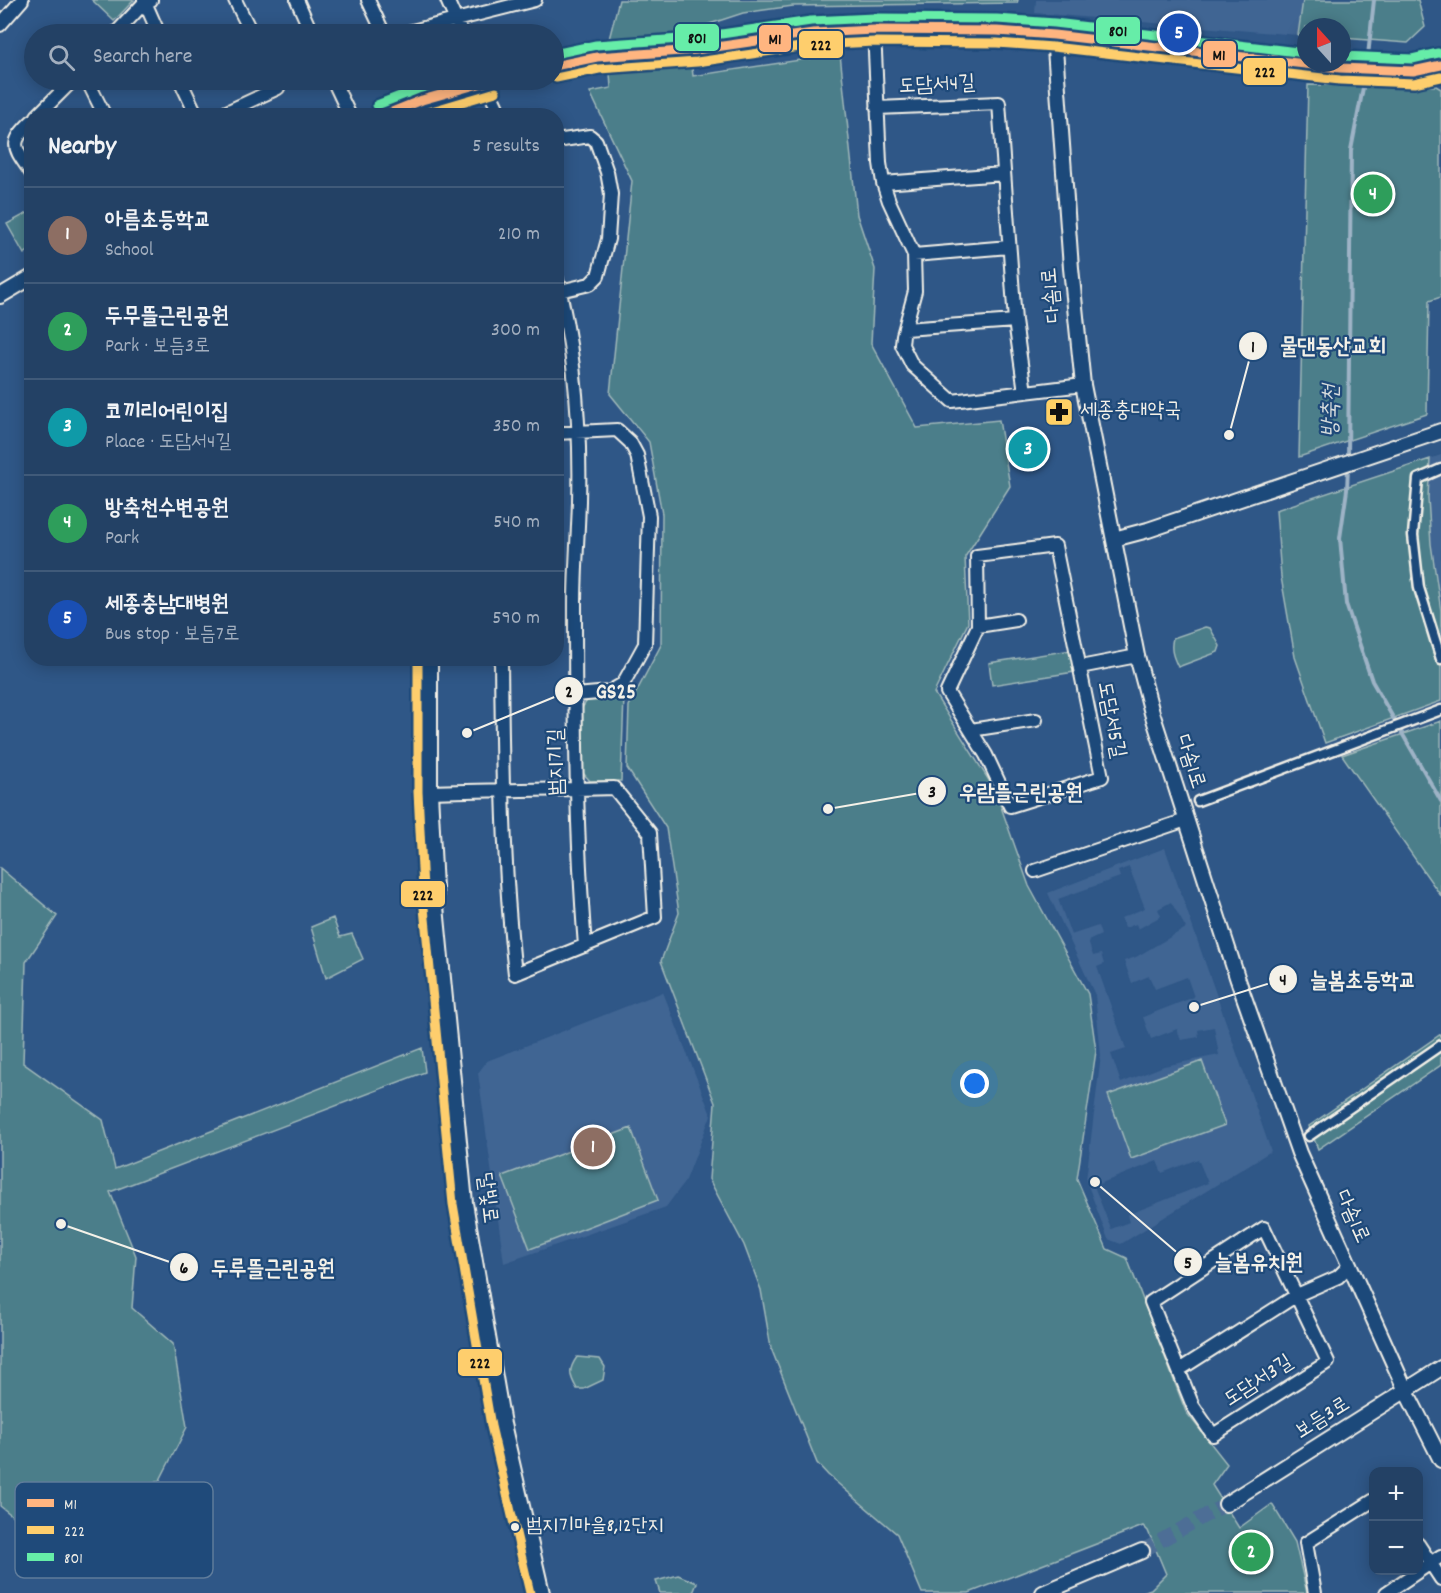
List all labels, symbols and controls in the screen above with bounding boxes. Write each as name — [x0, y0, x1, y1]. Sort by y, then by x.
pin: 5 — [1160, 10, 1198, 56]
line badge: 801 — [1095, 16, 1141, 45]
north arrow — [1297, 18, 1351, 72]
text: 801 — [1109, 21, 1127, 44]
line badge: 801 — [674, 23, 720, 52]
search box — [24, 24, 564, 90]
line badge: M1 — [758, 24, 792, 53]
text: 801 — [688, 28, 706, 51]
text: M1 — [769, 29, 781, 52]
line badge: 222 — [798, 30, 844, 59]
text: 222 — [811, 35, 831, 58]
line badge: M1 — [1202, 40, 1237, 68]
icon: search — [45, 41, 78, 74]
text: Search here — [93, 42, 192, 73]
text: M1 — [1213, 45, 1225, 68]
line badge: 222 — [1242, 57, 1287, 86]
text: 222 — [1255, 62, 1275, 85]
street label: 도담서4길 — [898, 69, 976, 103]
text: Nearby — [48, 129, 116, 166]
text: 5 results — [472, 133, 540, 161]
pin: 4 — [1354, 172, 1392, 216]
text: 아름초등학교 — [105, 206, 211, 237]
text: 1 — [65, 221, 70, 249]
text: 210 m — [498, 221, 540, 249]
text: School — [105, 237, 154, 265]
street label: 다솜1로 — [1036, 266, 1070, 324]
text: 두무뜰근린공원 — [105, 302, 229, 333]
text: 2 — [63, 317, 72, 345]
text: 300 m — [491, 317, 540, 345]
callout: 물댄동산교회 — [1238, 326, 1399, 366]
text: Park · 보듬3로 — [105, 333, 210, 361]
text: 물댄동산교회 — [1280, 333, 1386, 364]
text: 1 — [1251, 336, 1255, 361]
water label: 방축천 — [1316, 382, 1348, 438]
pharmacy icon: 세종충대약국 — [1043, 396, 1075, 428]
place label: 세종충대약국 — [1080, 397, 1181, 427]
text: 코끼리어린이집 — [105, 398, 229, 429]
text: 3 — [63, 413, 72, 441]
text: 350 m — [493, 413, 540, 441]
pin: 3 — [1008, 426, 1048, 472]
text: Place · 도담서4길 — [105, 429, 231, 457]
text: 방축천수변공원 — [105, 494, 229, 525]
text: 4 — [63, 509, 72, 537]
text: 540 m — [493, 509, 540, 537]
text: Park — [105, 525, 139, 553]
text: 세종충남대병원 — [105, 590, 229, 621]
text: 5 — [63, 605, 72, 633]
text: 590 m — [492, 605, 540, 633]
text: Bus stop · 보듬7로 — [105, 621, 240, 649]
callout: GS25 — [554, 671, 648, 711]
text: GS25 — [596, 678, 636, 709]
street label: 도담서5길 — [1088, 679, 1132, 761]
text: 2 — [565, 681, 573, 706]
street label: 범지기길 — [542, 728, 574, 796]
street label: 다솜1로 — [1166, 731, 1212, 793]
callout: 우람뜰근린공원 — [917, 771, 1095, 811]
text: 우람뜰근린공원 — [959, 779, 1083, 810]
text: 3 — [928, 781, 936, 806]
line badge: 222 — [400, 880, 446, 908]
text: 222 — [413, 885, 433, 908]
callout: 늘봄초등학교 — [1268, 959, 1429, 999]
text: 늘봄초등학교 — [1310, 967, 1416, 998]
text: 4 — [1279, 969, 1287, 994]
your location — [960, 1069, 989, 1098]
pin: 1 — [574, 1124, 612, 1170]
street label: 달빛로 — [468, 1171, 504, 1225]
street label: 다솜1로 — [1326, 1186, 1376, 1248]
callout: 늘봄유치원 — [1173, 1242, 1315, 1282]
callout: 두루뜰근린공원 — [169, 1247, 347, 1287]
text: 늘봄유치원 — [1215, 1249, 1303, 1280]
text: 5 — [1184, 1252, 1192, 1277]
text: 두루뜰근린공원 — [211, 1255, 335, 1286]
text: 6 — [180, 1257, 189, 1282]
line badge: 222 — [457, 1348, 503, 1377]
street label: 도담서3길 — [1219, 1348, 1300, 1416]
text: 222 — [470, 1353, 490, 1376]
street label: 보듬3로 — [1290, 1390, 1356, 1448]
map controls — [1369, 1467, 1423, 1575]
button: + — [1369, 1467, 1423, 1521]
legend — [15, 1482, 213, 1578]
text: M1 — [64, 1494, 77, 1517]
place label: 범지기마을8,12단지 — [526, 1513, 664, 1541]
text: 222 — [64, 1521, 85, 1544]
marker: 범지기마을8,12단지 — [509, 1521, 521, 1533]
button: − — [1369, 1521, 1423, 1575]
pin: 2 — [1232, 1530, 1270, 1574]
text: 801 — [64, 1548, 83, 1571]

